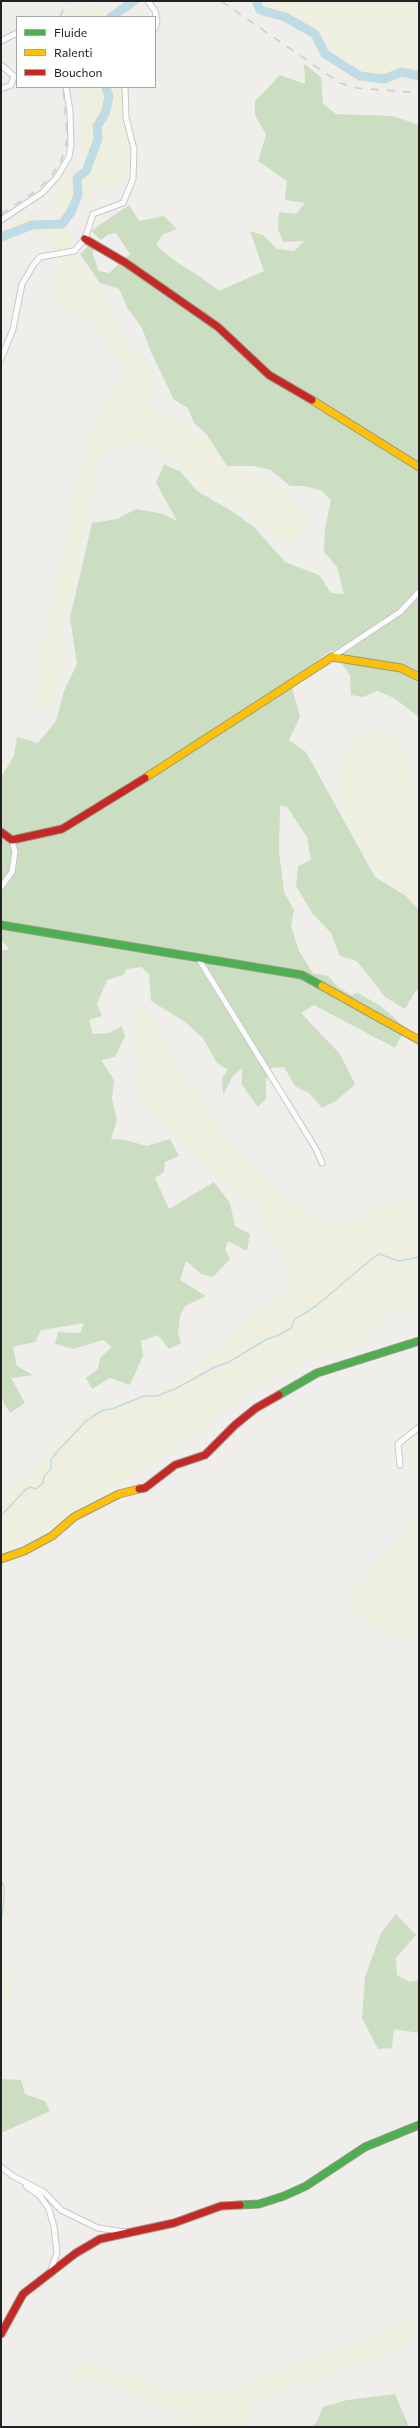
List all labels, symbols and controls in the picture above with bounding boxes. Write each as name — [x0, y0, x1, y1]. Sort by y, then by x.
legend — [16, 16, 156, 88]
text: Fluide — [54, 25, 87, 39]
text: Ralenti — [54, 45, 93, 59]
text: Bouchon — [54, 65, 102, 79]

